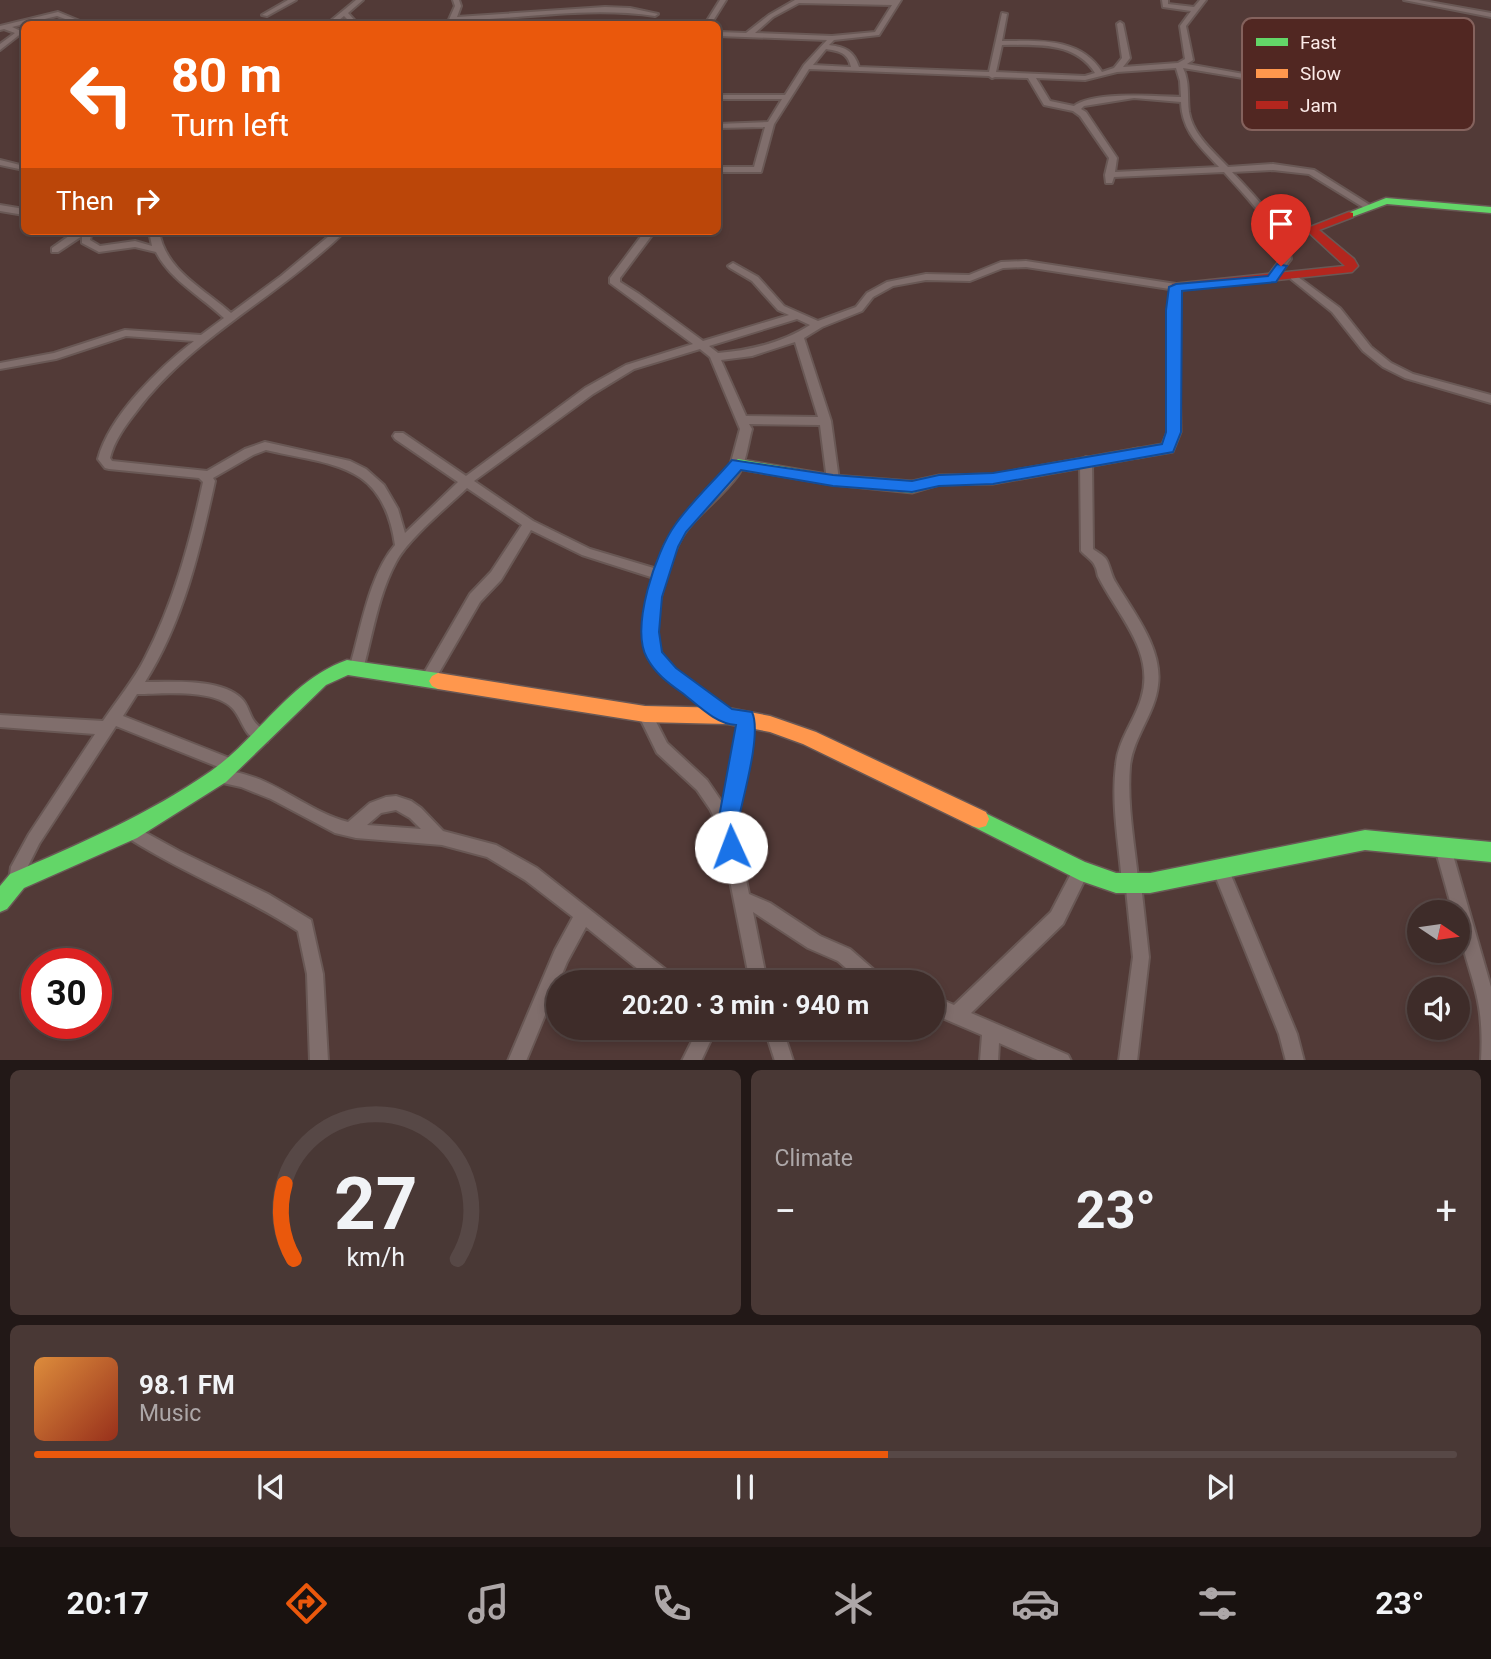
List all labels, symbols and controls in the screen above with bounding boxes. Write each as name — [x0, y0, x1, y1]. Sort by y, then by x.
legend — [1242, 18, 1474, 130]
text: Fast — [1300, 31, 1337, 54]
text: 80 m — [171, 47, 282, 104]
icon: left — [56, 49, 147, 140]
text: Slow — [1300, 62, 1341, 85]
text: Jam — [1300, 94, 1337, 117]
text: Turn left — [171, 106, 289, 144]
icon: right — [128, 182, 166, 220]
text: Then — [56, 186, 114, 216]
pin — [1251, 194, 1311, 266]
icon: arrive — [1262, 205, 1300, 243]
position arrow — [694, 810, 768, 884]
north arrow — [1407, 900, 1470, 962]
map controls — [1407, 900, 1470, 1040]
speed limit sign: 30 — [21, 948, 112, 1039]
button: sound — [1407, 977, 1470, 1040]
text: 20:20 · 3 min · 940 m — [622, 990, 869, 1020]
text: Climate — [775, 1145, 853, 1172]
text: 27 — [333, 1161, 417, 1247]
text: 23° — [1076, 1180, 1156, 1241]
text: − — [775, 1189, 796, 1233]
text: + — [1435, 1189, 1457, 1233]
text: km/h — [346, 1242, 405, 1271]
text: 98.1 FM — [139, 1370, 235, 1400]
text: Music — [139, 1400, 201, 1427]
icon: previous — [252, 1468, 290, 1506]
icon: pause — [726, 1468, 764, 1506]
icon: next — [1201, 1468, 1239, 1506]
icon: directions — [282, 1579, 331, 1628]
icon: music — [464, 1579, 513, 1628]
icon: phone — [647, 1579, 696, 1628]
icon: climate — [829, 1579, 878, 1628]
icon: car — [1011, 1579, 1060, 1628]
icon: filters — [1193, 1579, 1242, 1628]
text: 20:17 — [67, 1584, 149, 1622]
text: 23° — [1375, 1584, 1424, 1622]

